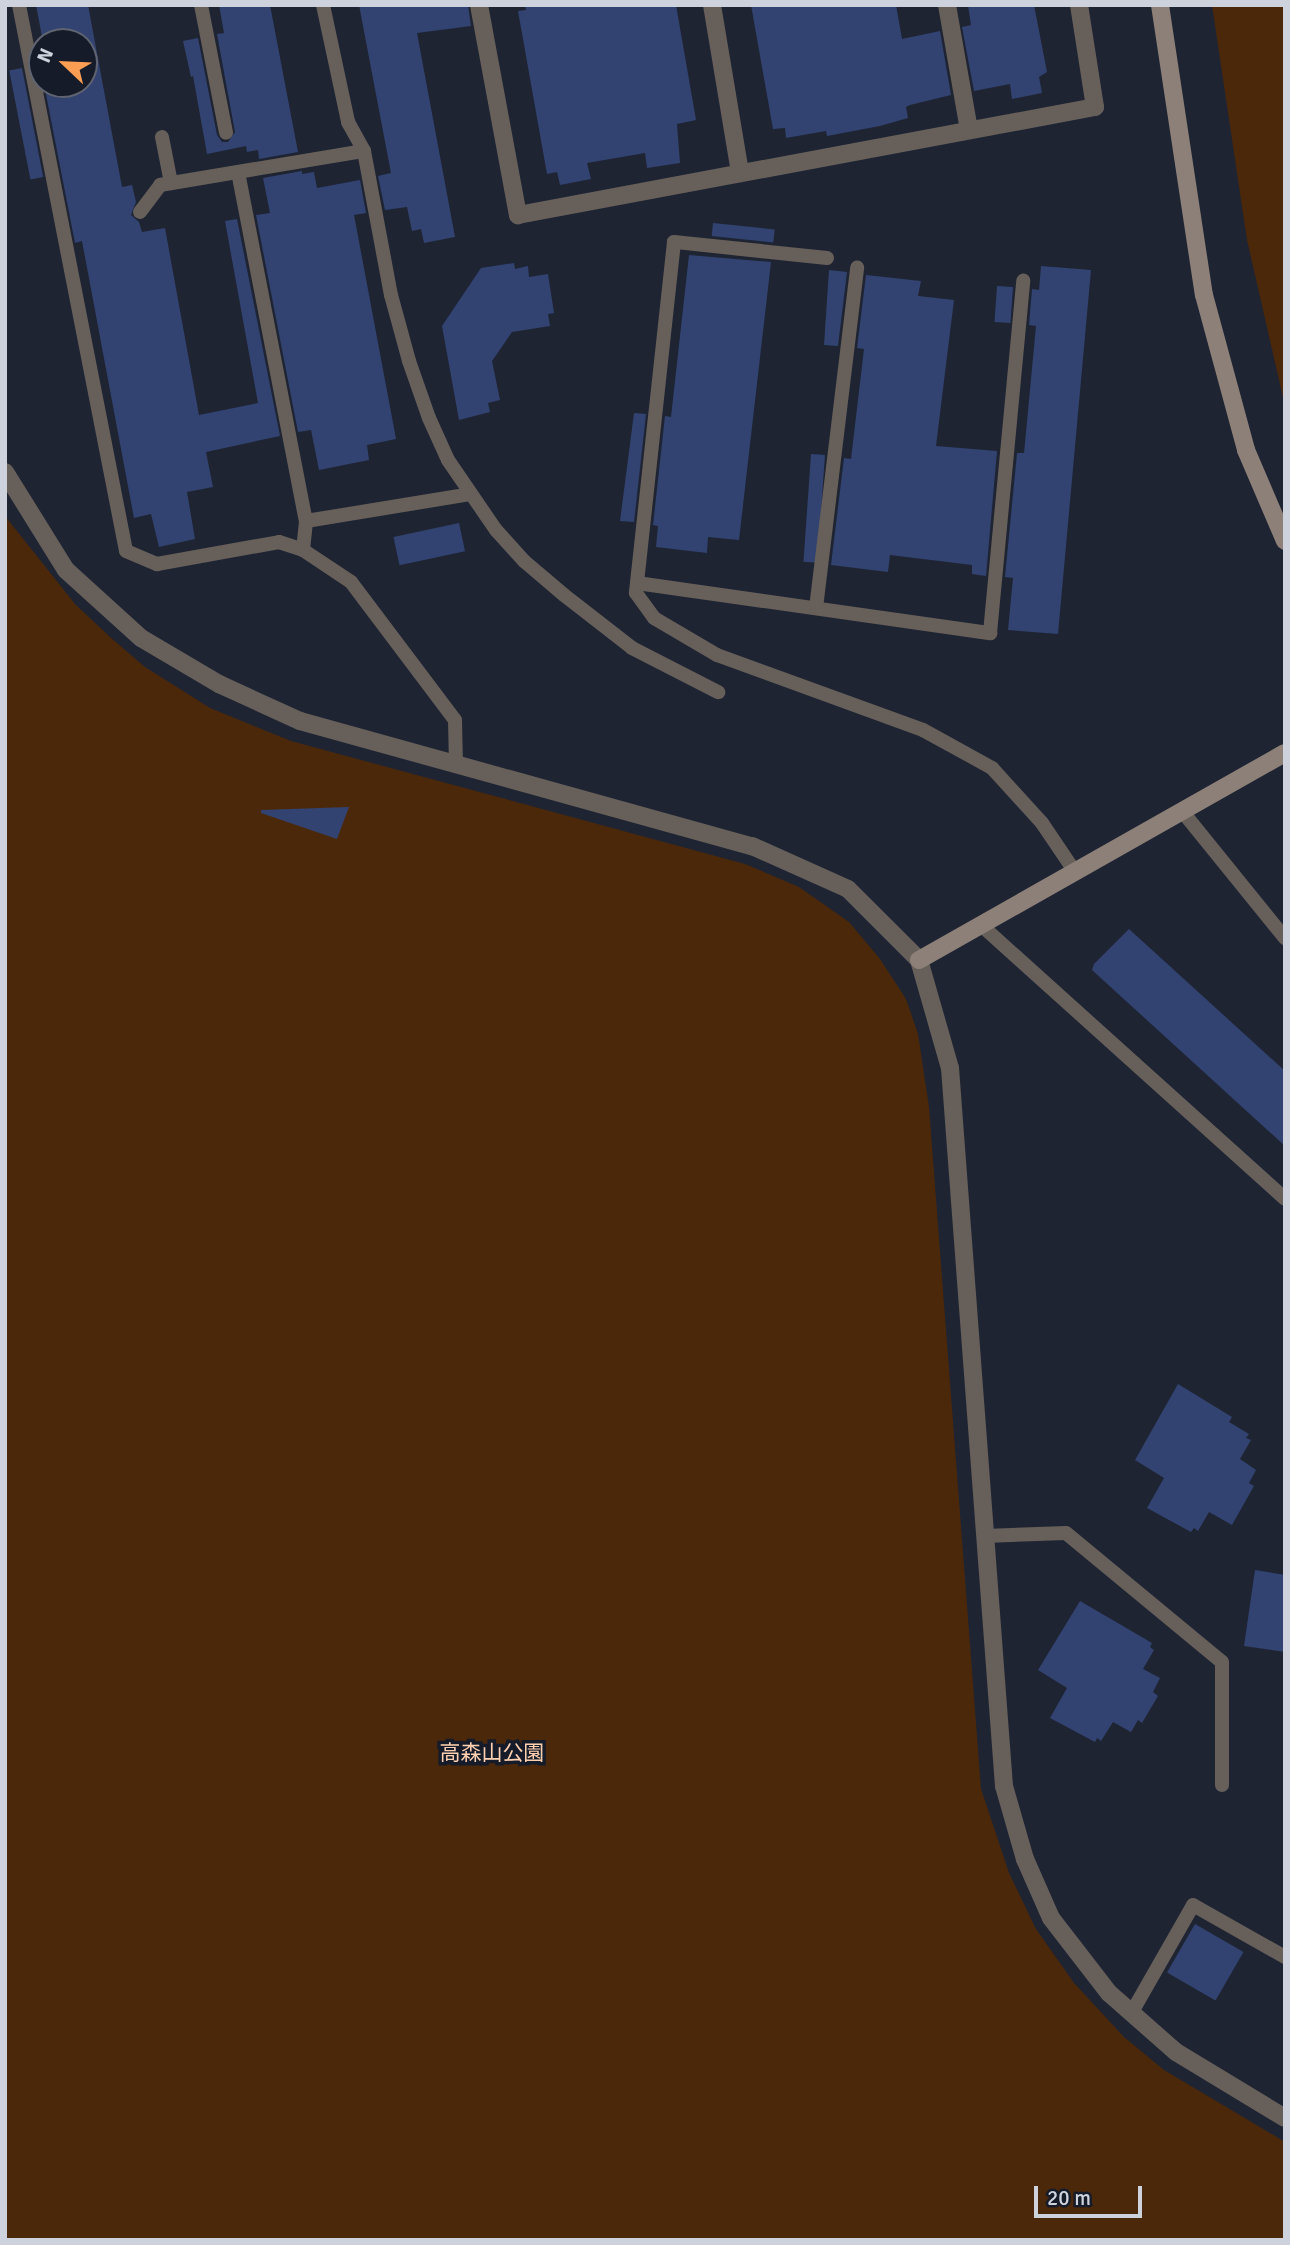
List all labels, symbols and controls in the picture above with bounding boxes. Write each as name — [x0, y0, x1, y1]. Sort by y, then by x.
north arrow — [28, 28, 98, 98]
text: N — [32, 45, 59, 66]
park label: 高森山公園 — [440, 1740, 544, 1766]
scale bar — [1038, 2172, 1146, 2216]
text: 20 m — [1047, 2185, 1091, 2211]

